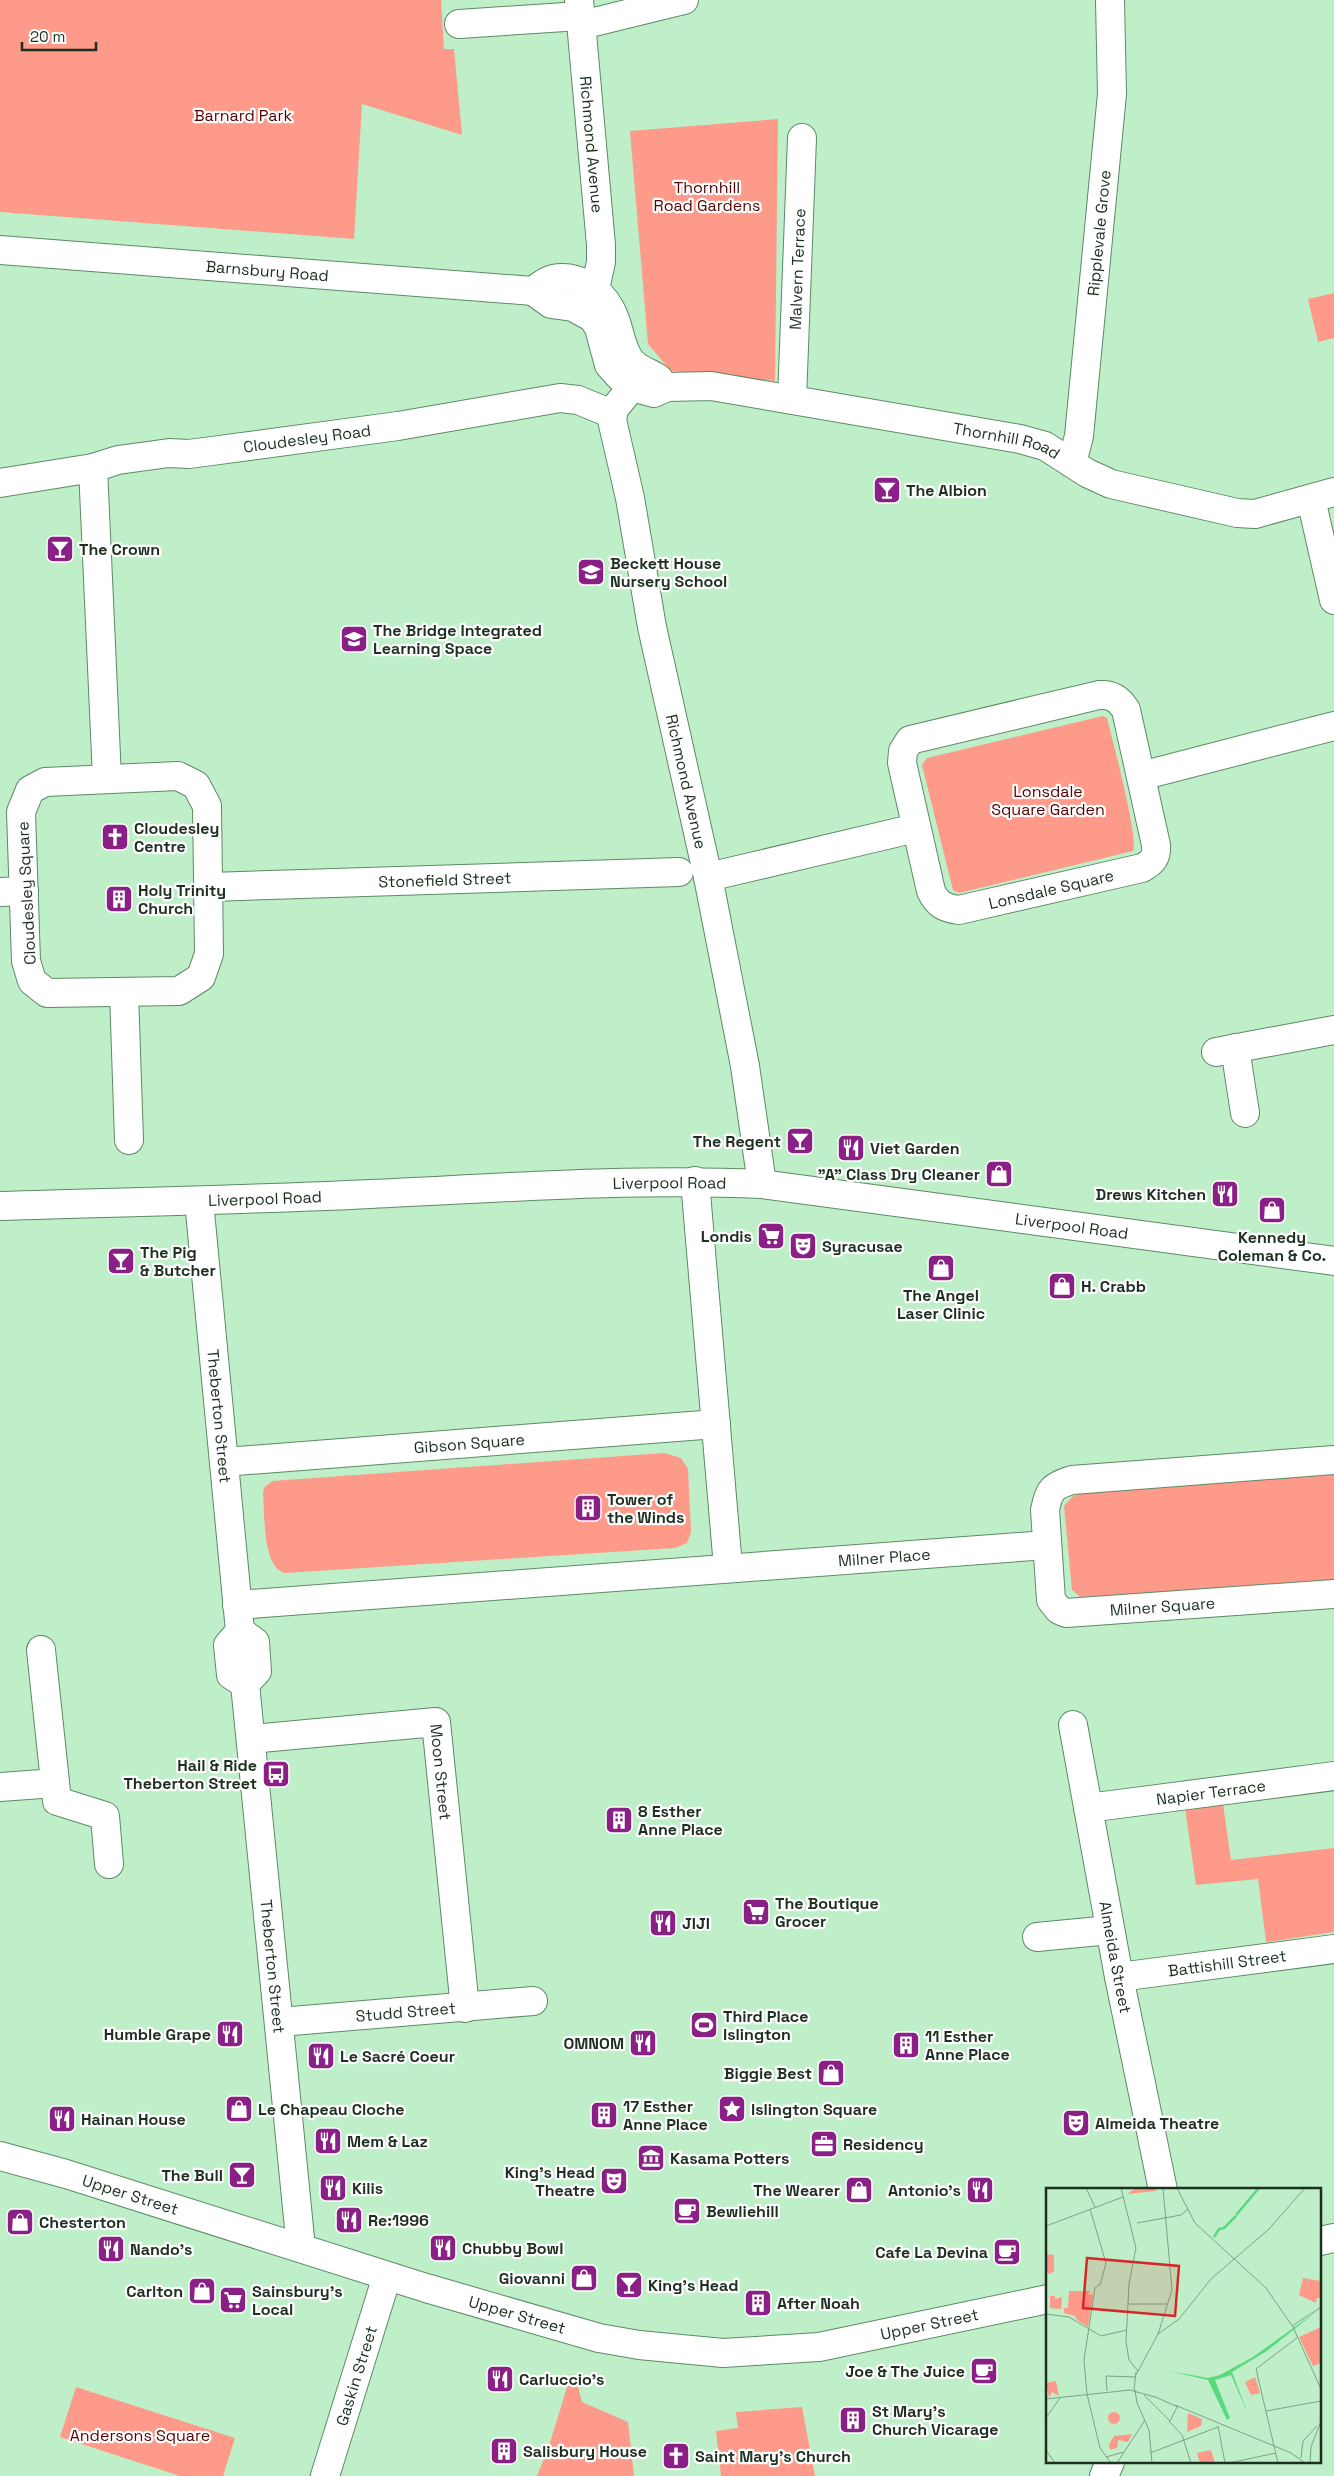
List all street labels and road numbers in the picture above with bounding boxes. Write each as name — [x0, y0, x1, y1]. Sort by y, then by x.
street label: Richmond Avenue — [575, 75, 608, 214]
street label: Ripplevale Grove — [1083, 169, 1116, 297]
street label: Malvern Terrace — [785, 208, 810, 330]
street label: Barnsbury Road — [205, 256, 330, 286]
street label: Thornhill Road — [951, 418, 1064, 464]
street label: Cloudesley Road — [242, 420, 372, 458]
street label: Richmond Avenue — [661, 712, 711, 851]
street label: Cloudesley Square — [12, 821, 41, 965]
street label: Lonsdale Square — [986, 865, 1116, 914]
street label: Stonefield Street — [378, 867, 512, 893]
street label: Liverpool Road — [612, 1172, 727, 1194]
street label: Liverpool Road — [208, 1186, 322, 1211]
street label: Liverpool Road — [1014, 1208, 1130, 1244]
street label: Theberton Street — [202, 1348, 236, 1484]
street label: Gibson Square — [413, 1429, 526, 1458]
street label: Milner Place — [837, 1544, 931, 1571]
street label: Milner Square — [1109, 1592, 1216, 1621]
street label: Moon Street — [425, 1723, 456, 1821]
street label: Napier Terrace — [1155, 1775, 1267, 1810]
street label: Theberton Street — [255, 1898, 290, 2034]
street label: Almeida Street — [1094, 1899, 1136, 2015]
street label: Battishill Street — [1167, 1945, 1288, 1982]
street label: Studd Street — [355, 1997, 457, 2027]
street label: Upper Street — [80, 2170, 181, 2220]
street label: Upper Street — [466, 2291, 568, 2339]
street label: Upper Street — [878, 2304, 980, 2345]
street label: Gaskin Street — [331, 2323, 382, 2428]

